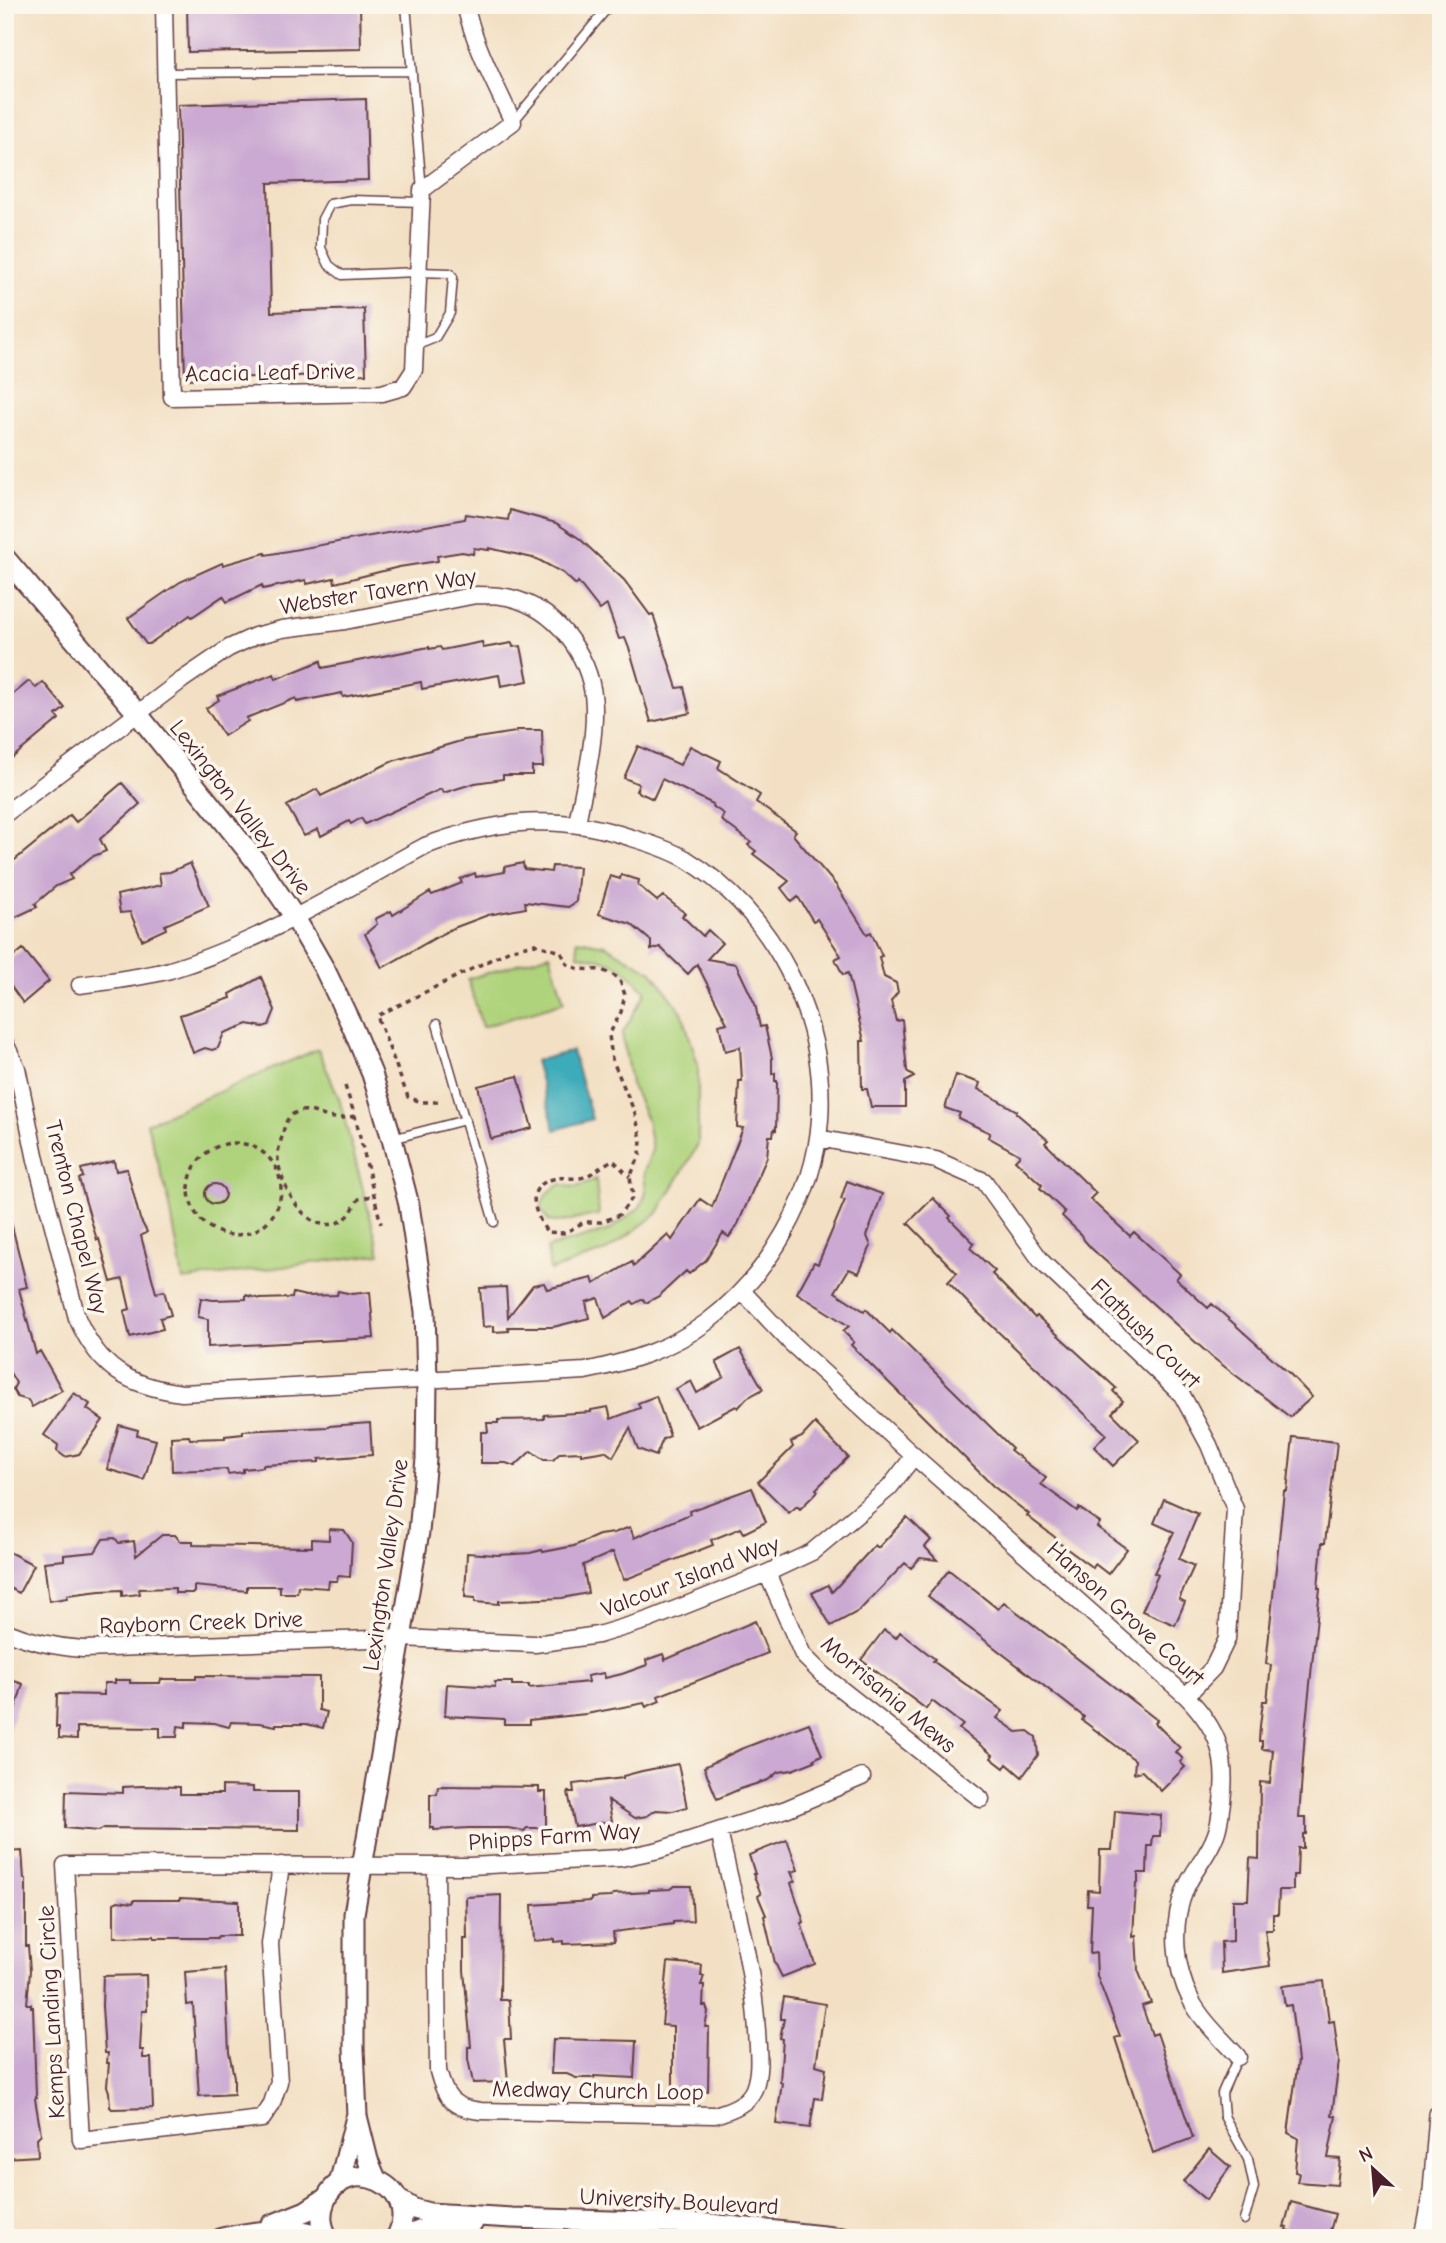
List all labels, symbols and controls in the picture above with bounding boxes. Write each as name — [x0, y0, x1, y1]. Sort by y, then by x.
street label: Acacia Leaf Drive — [185, 358, 355, 387]
street label: Webster Tavern Way — [278, 563, 479, 620]
street label: Lexington Valley Drive — [164, 715, 317, 900]
street label: Trenton Chapel Way — [39, 1117, 114, 1317]
street label: Flatbush Court — [1085, 1273, 1207, 1395]
street label: Lexington Valley Drive — [357, 1457, 414, 1673]
street label: Valcour Island Way — [597, 1530, 784, 1623]
street label: Hanson Grove Court — [1041, 1536, 1211, 1692]
street label: Rayborn Creek Drive — [99, 1605, 303, 1640]
street label: Morrisania Mews — [816, 1630, 962, 1759]
street label: Phipps Farm Way — [467, 1817, 642, 1856]
street label: Kemps Landing Circle — [32, 1904, 71, 2119]
street label: Medway Church Loop — [492, 2075, 704, 2106]
north arrow — [1338, 2134, 1408, 2204]
text: N — [1356, 2142, 1376, 2167]
street label: University Boulevard — [579, 2183, 779, 2220]

